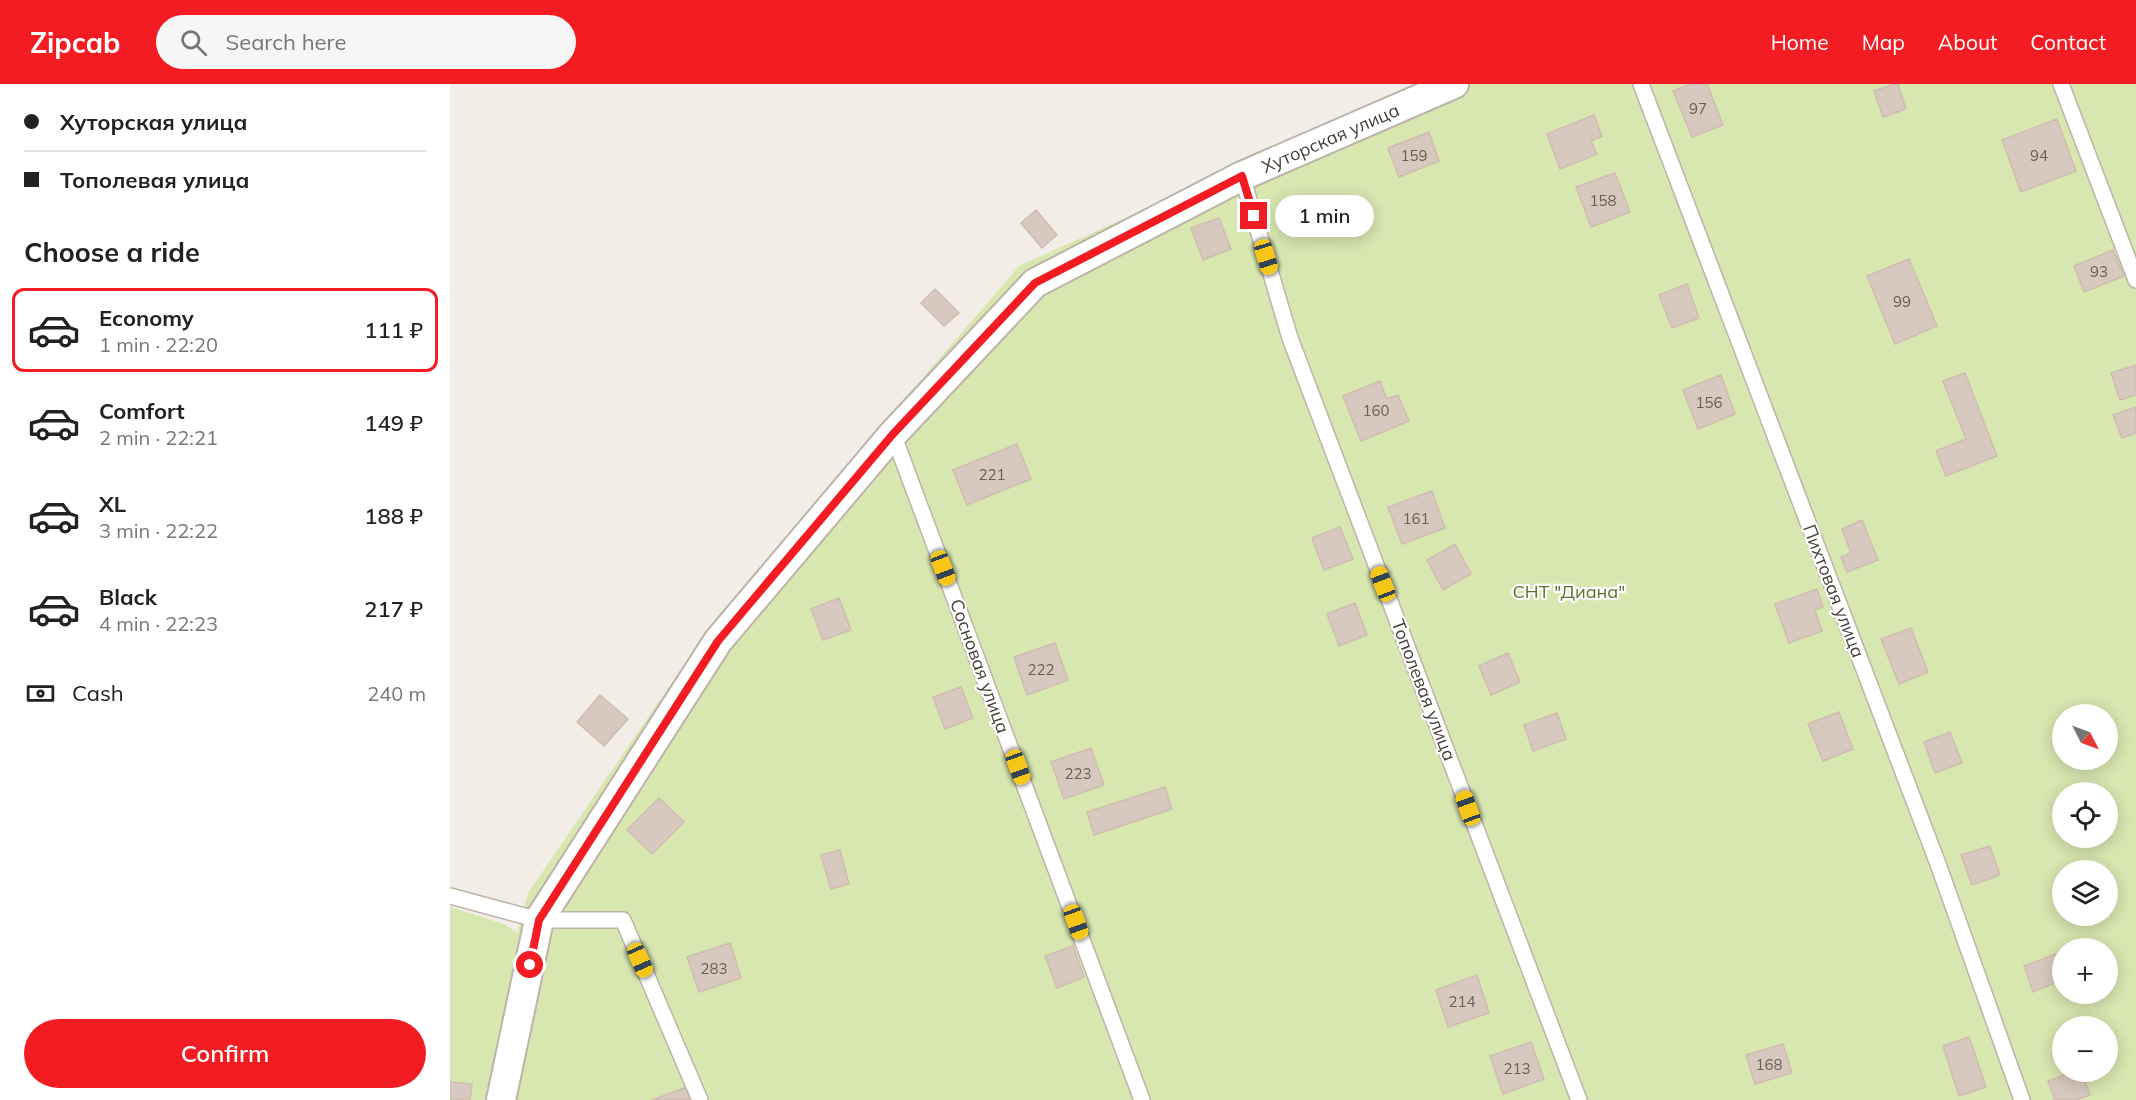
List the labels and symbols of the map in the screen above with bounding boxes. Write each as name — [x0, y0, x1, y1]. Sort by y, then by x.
street label: Хуторская улица — [1258, 98, 1403, 178]
house number: 97 — [1689, 99, 1707, 118]
house number: 159 — [1400, 146, 1428, 165]
house number: 94 — [2030, 146, 2048, 165]
house number: 158 — [1589, 191, 1617, 210]
callout: 1 min — [1275, 195, 1374, 237]
route end — [1240, 202, 1267, 229]
car — [1252, 237, 1280, 277]
house number: 93 — [2090, 262, 2108, 281]
house number: 99 — [1893, 292, 1911, 311]
house number: 156 — [1695, 393, 1723, 412]
house number: 160 — [1362, 401, 1390, 420]
house number: 221 — [978, 465, 1006, 484]
house number: 161 — [1402, 509, 1430, 528]
street label: Пихтовая улица — [1798, 521, 1870, 661]
car — [928, 548, 958, 588]
car — [1368, 564, 1398, 604]
park label: СНТ "Диана" — [1513, 580, 1625, 603]
street label: Сосновая улица — [945, 596, 1015, 736]
street label: Тополевая улица — [1386, 616, 1462, 764]
house number: 222 — [1027, 660, 1055, 679]
north arrow — [2052, 704, 2118, 770]
car — [1003, 747, 1033, 787]
house number: 223 — [1064, 764, 1092, 783]
car — [1453, 788, 1483, 828]
car — [1061, 902, 1091, 942]
car — [624, 940, 656, 980]
route start — [516, 951, 543, 978]
house number: 283 — [700, 959, 728, 978]
house number: 214 — [1448, 992, 1476, 1011]
house number: 168 — [1755, 1055, 1783, 1074]
house number: 213 — [1503, 1059, 1531, 1078]

